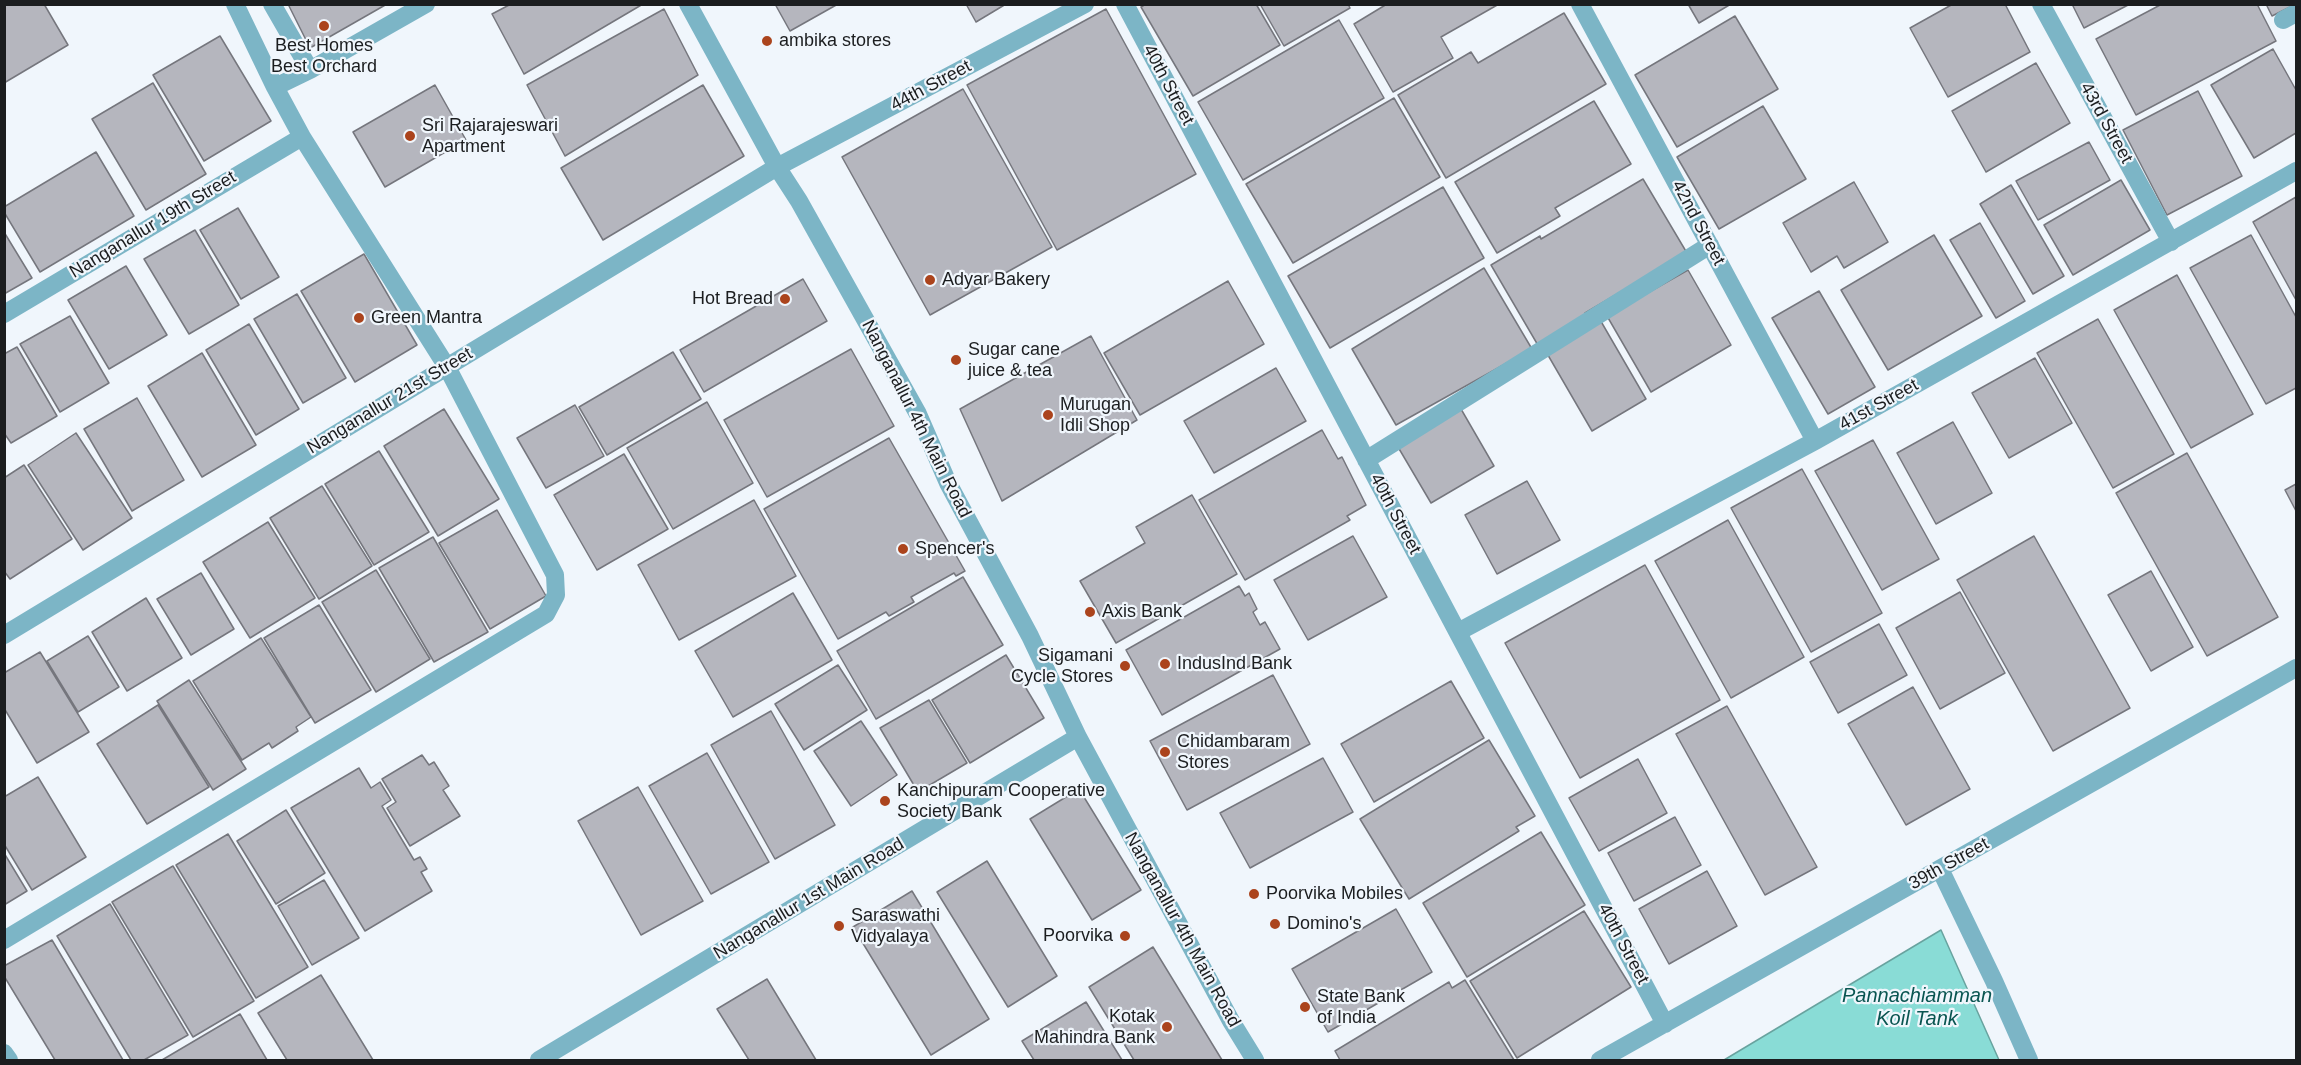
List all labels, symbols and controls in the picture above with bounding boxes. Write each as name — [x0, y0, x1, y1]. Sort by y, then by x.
marker: Best Homes Best Orchard — [317, 19, 331, 33]
place label: ambika stores — [779, 30, 891, 52]
marker: ambika stores — [760, 34, 774, 48]
place label: Best Homes Best Orchard — [271, 35, 377, 78]
street label: 40th Street — [1138, 41, 1198, 129]
street label: 44th Street — [887, 56, 975, 116]
street label: 43rd Street — [2075, 79, 2137, 167]
place label: Sri Rajarajeswari Apartment — [422, 115, 558, 158]
marker: Sri Rajarajeswari Apartment — [403, 129, 417, 143]
street label: Nanganallur 19th Street — [66, 167, 240, 283]
street label: 42nd Street — [1667, 177, 1729, 269]
place label: Adyar Bakery — [942, 269, 1050, 291]
marker: Adyar Bakery — [923, 273, 937, 287]
place label: Hot Bread — [692, 288, 773, 310]
marker: Hot Bread — [778, 292, 792, 306]
place label: Green Mantra — [371, 307, 482, 329]
marker: Green Mantra — [352, 311, 366, 325]
street label: Nanganallur 4th Main Road — [857, 316, 975, 522]
place label: Sugar cane juice & tea — [968, 339, 1060, 382]
street label: Nanganallur 21st Street — [303, 343, 477, 459]
marker: Sugar cane juice & tea — [949, 353, 963, 367]
street label: 41st Street — [1836, 374, 1922, 436]
place label: Murugan Idli Shop — [1060, 394, 1131, 436]
marker: Murugan Idli Shop — [1041, 408, 1055, 422]
street label: 40th Street — [1365, 470, 1425, 558]
place label: Spencer's — [915, 538, 994, 560]
marker: Spencer's — [896, 542, 910, 556]
place label: Axis Bank — [1102, 601, 1182, 623]
marker: Axis Bank — [1083, 605, 1097, 619]
place label: Sigamani Cycle Stores — [1011, 645, 1113, 688]
place label: IndusInd Bank — [1177, 653, 1292, 675]
marker: IndusInd Bank — [1158, 657, 1172, 671]
marker: Sigamani Cycle Stores — [1118, 659, 1132, 673]
place label: Chidambaram Stores — [1177, 731, 1290, 774]
marker: Chidambaram Stores — [1158, 745, 1172, 759]
place label: Kanchipuram Cooperative Society Bank — [897, 780, 1105, 822]
marker: Kanchipuram Cooperative Society Bank — [878, 794, 892, 808]
street label: Nanganallur 4th Main Road — [1119, 829, 1245, 1031]
street label: 39th Street — [1905, 833, 1993, 895]
street label: Nanganallur 1st Main Road — [710, 834, 908, 964]
place label: Poorvika Mobiles — [1266, 883, 1403, 905]
marker: Poorvika Mobiles — [1247, 887, 1261, 901]
street label: 40th Street — [1593, 900, 1653, 988]
place label: Saraswathi Vidyalaya — [851, 905, 940, 948]
place label: Domino's — [1287, 913, 1361, 935]
marker: Domino's — [1268, 917, 1282, 931]
marker: Saraswathi Vidyalaya — [832, 919, 846, 933]
place label: Poorvika — [1043, 925, 1113, 947]
marker: Poorvika — [1118, 929, 1132, 943]
water label: Pannachiamman Koil Tank — [1842, 984, 1992, 1031]
place label: State Bank of India — [1317, 986, 1405, 1028]
marker: State Bank of India — [1298, 1000, 1312, 1014]
place label: Kotak Mahindra Bank — [1034, 1006, 1155, 1048]
marker: Kotak Mahindra Bank — [1160, 1020, 1174, 1034]

